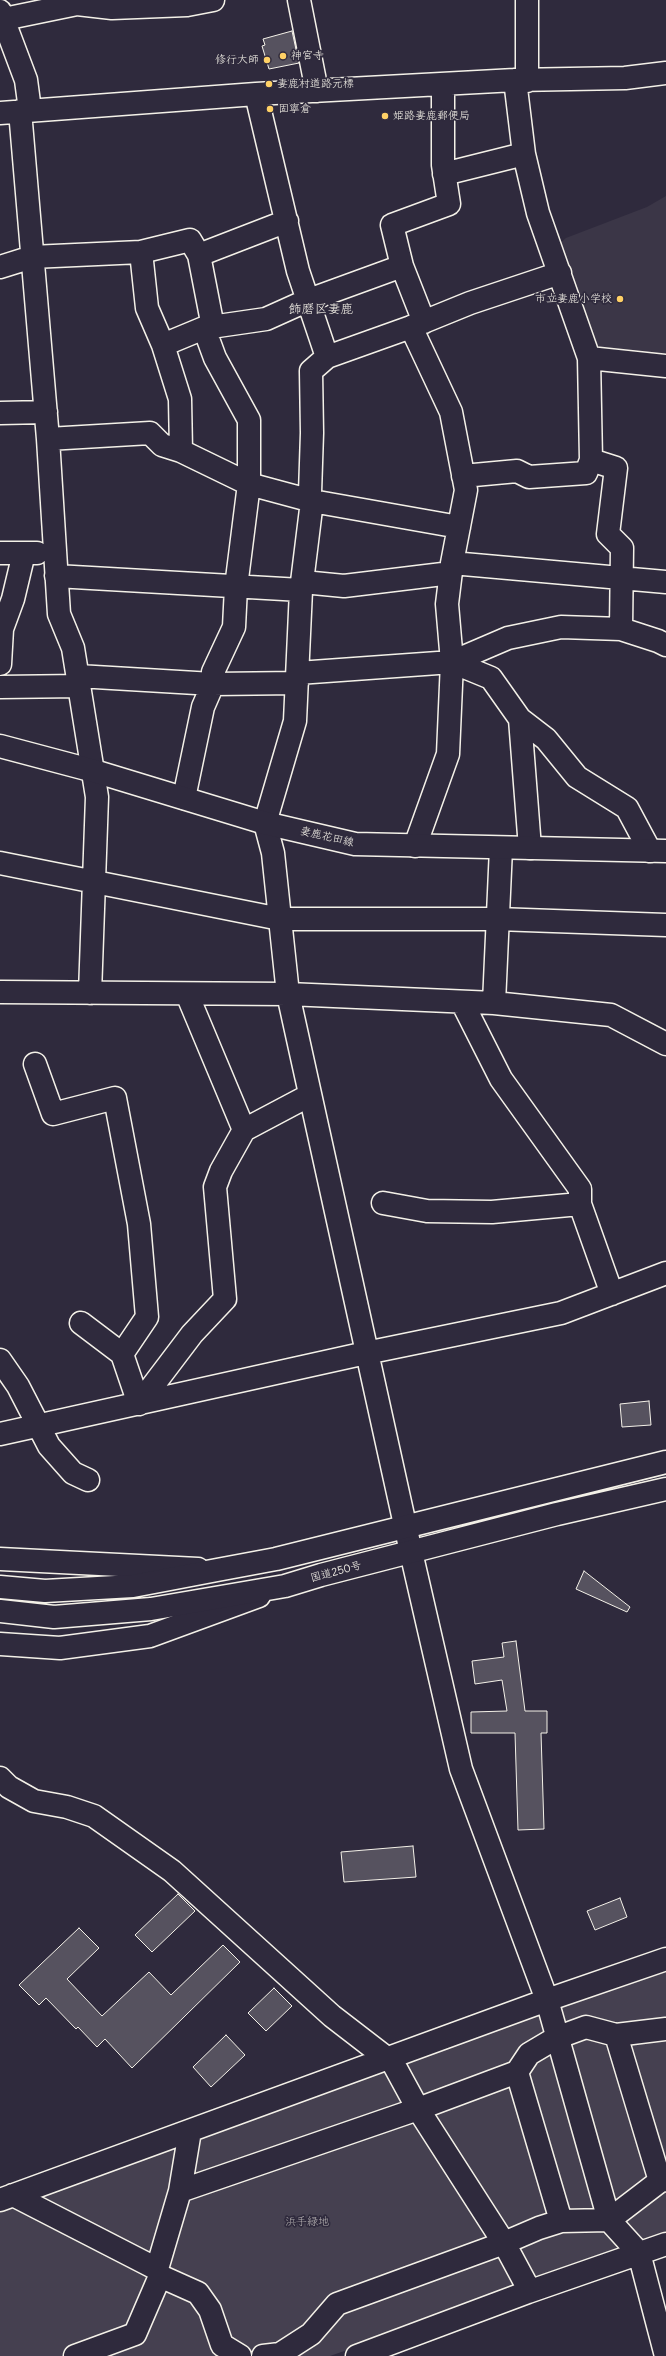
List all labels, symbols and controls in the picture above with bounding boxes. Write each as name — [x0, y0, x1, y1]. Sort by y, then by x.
place label: 神宮寺 — [291, 49, 324, 63]
marker: 神宮寺 — [278, 51, 288, 61]
place label: 修行大師 — [215, 53, 259, 67]
marker: 修行大師 — [262, 55, 272, 65]
place label: 妻鹿村道路元標 — [277, 77, 354, 91]
marker: 妻鹿村道路元標 — [264, 79, 274, 89]
place label: 固寧倉 — [278, 102, 311, 116]
marker: 固寧倉 — [265, 104, 275, 114]
place label: 姫路妻鹿郵便局 — [393, 109, 470, 123]
marker: 姫路妻鹿郵便局 — [380, 111, 390, 121]
place label: 市立妻鹿小学校 — [535, 292, 612, 306]
marker: 市立妻鹿小学校 — [615, 294, 625, 304]
district label: 飾磨区妻鹿 — [289, 301, 353, 317]
street label: 妻鹿花田線 — [299, 824, 355, 850]
street label: 国道250号 — [309, 1559, 363, 1585]
park label: 浜手緑地 — [285, 2215, 329, 2229]

